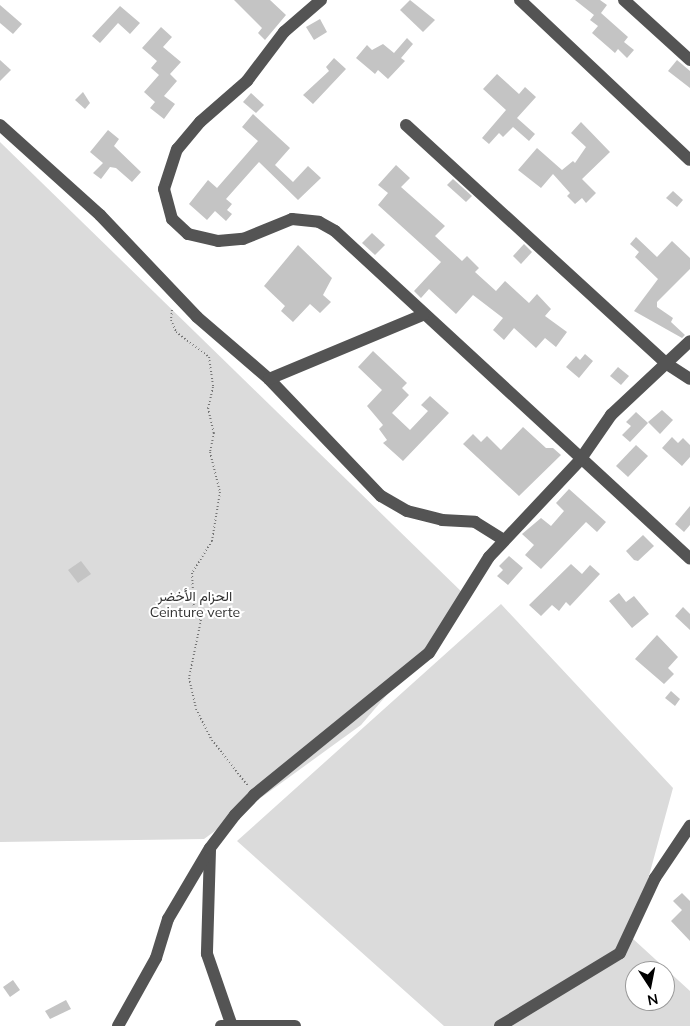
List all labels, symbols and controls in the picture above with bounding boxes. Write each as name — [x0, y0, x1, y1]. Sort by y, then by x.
park label: الحزام الأخضر Ceinture verte — [150, 588, 240, 620]
north arrow — [625, 961, 675, 1011]
text: N — [646, 990, 660, 1010]

